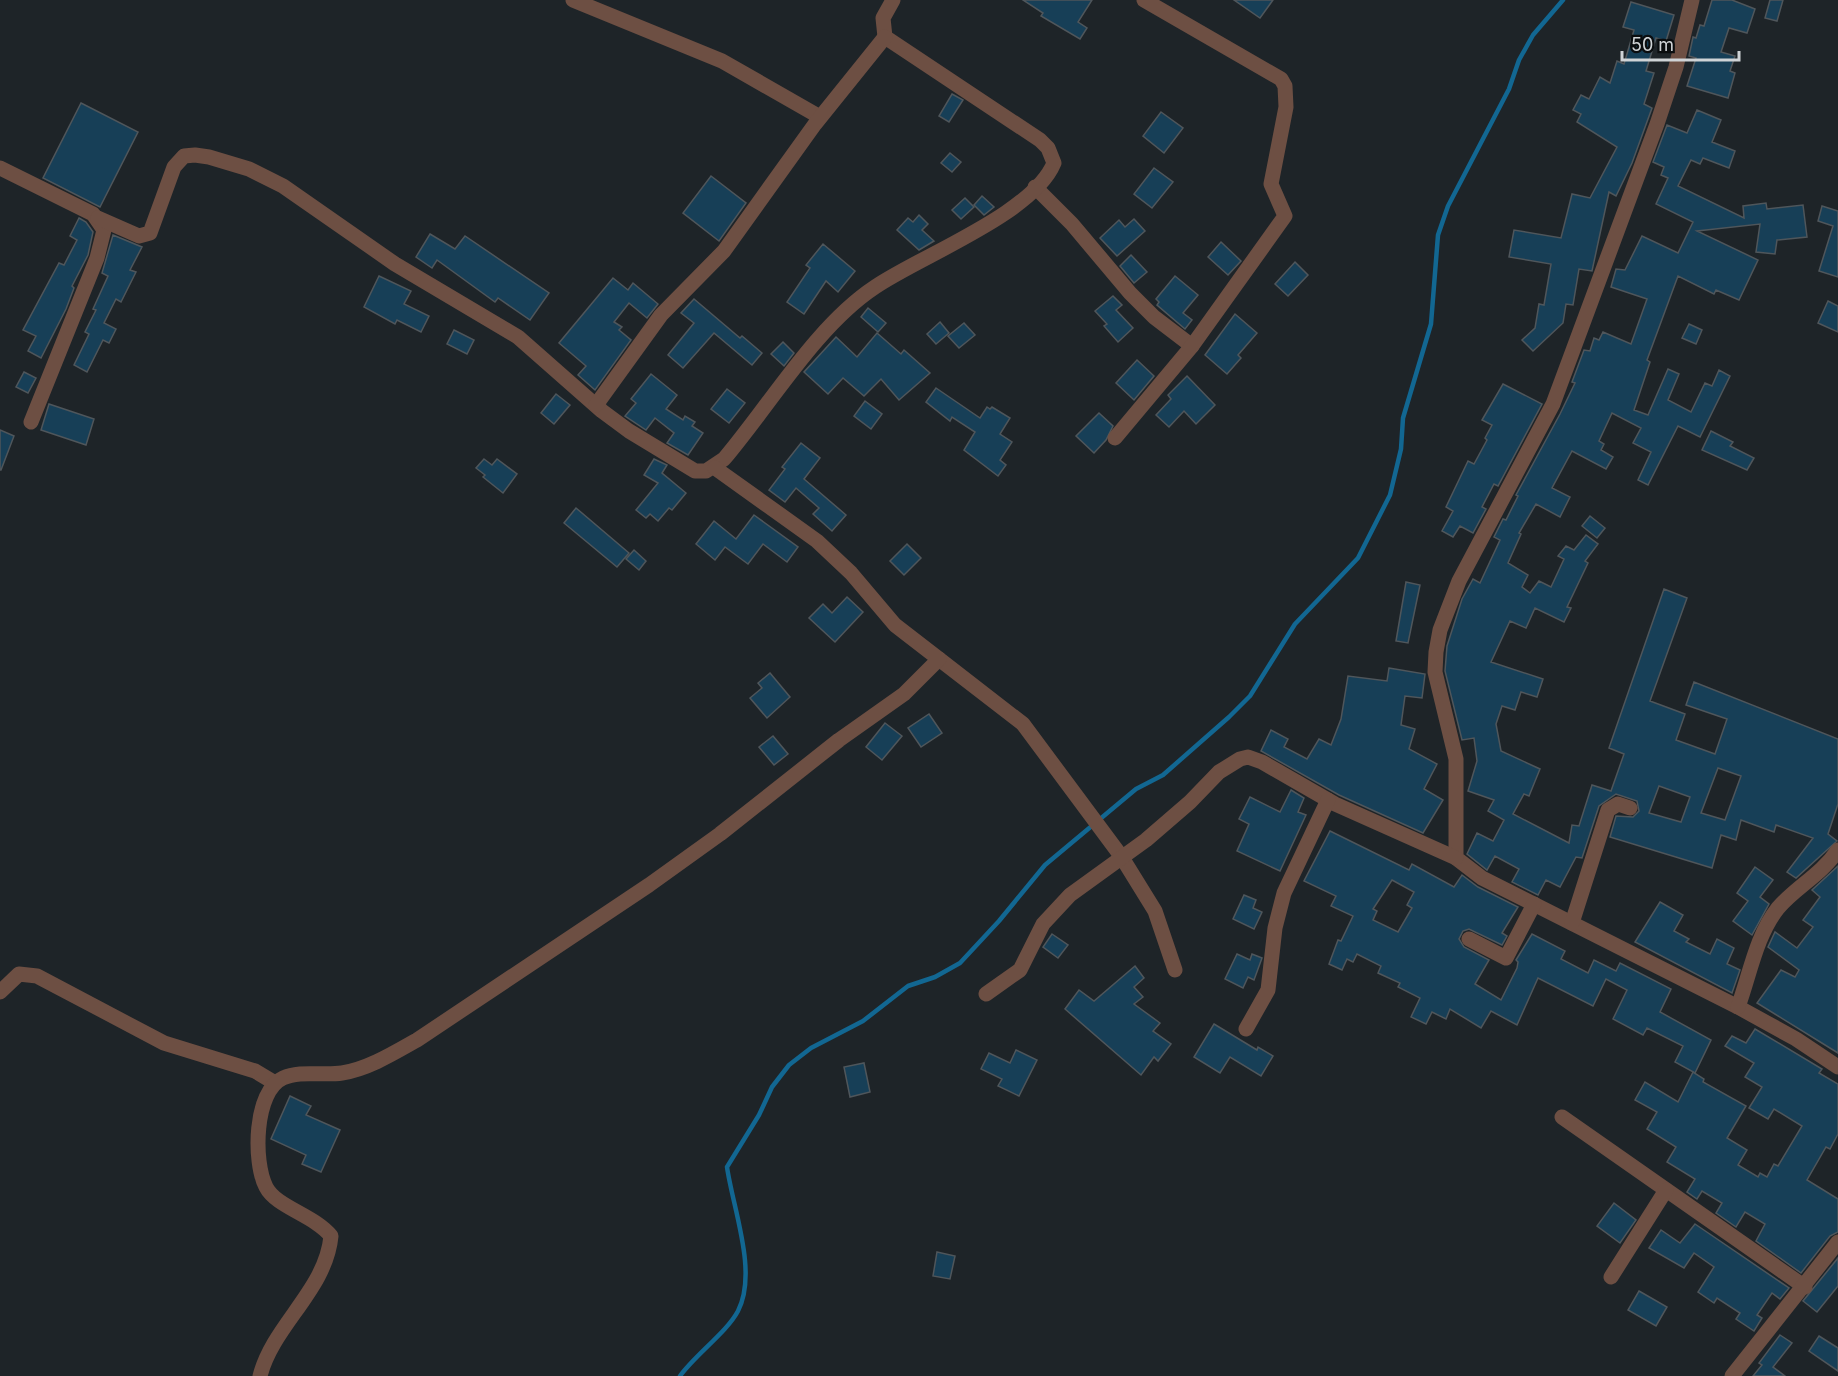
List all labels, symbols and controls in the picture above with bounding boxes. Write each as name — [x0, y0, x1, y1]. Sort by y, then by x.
scale bar — [1622, 24, 1739, 62]
text: 50 m — [1631, 34, 1674, 55]

